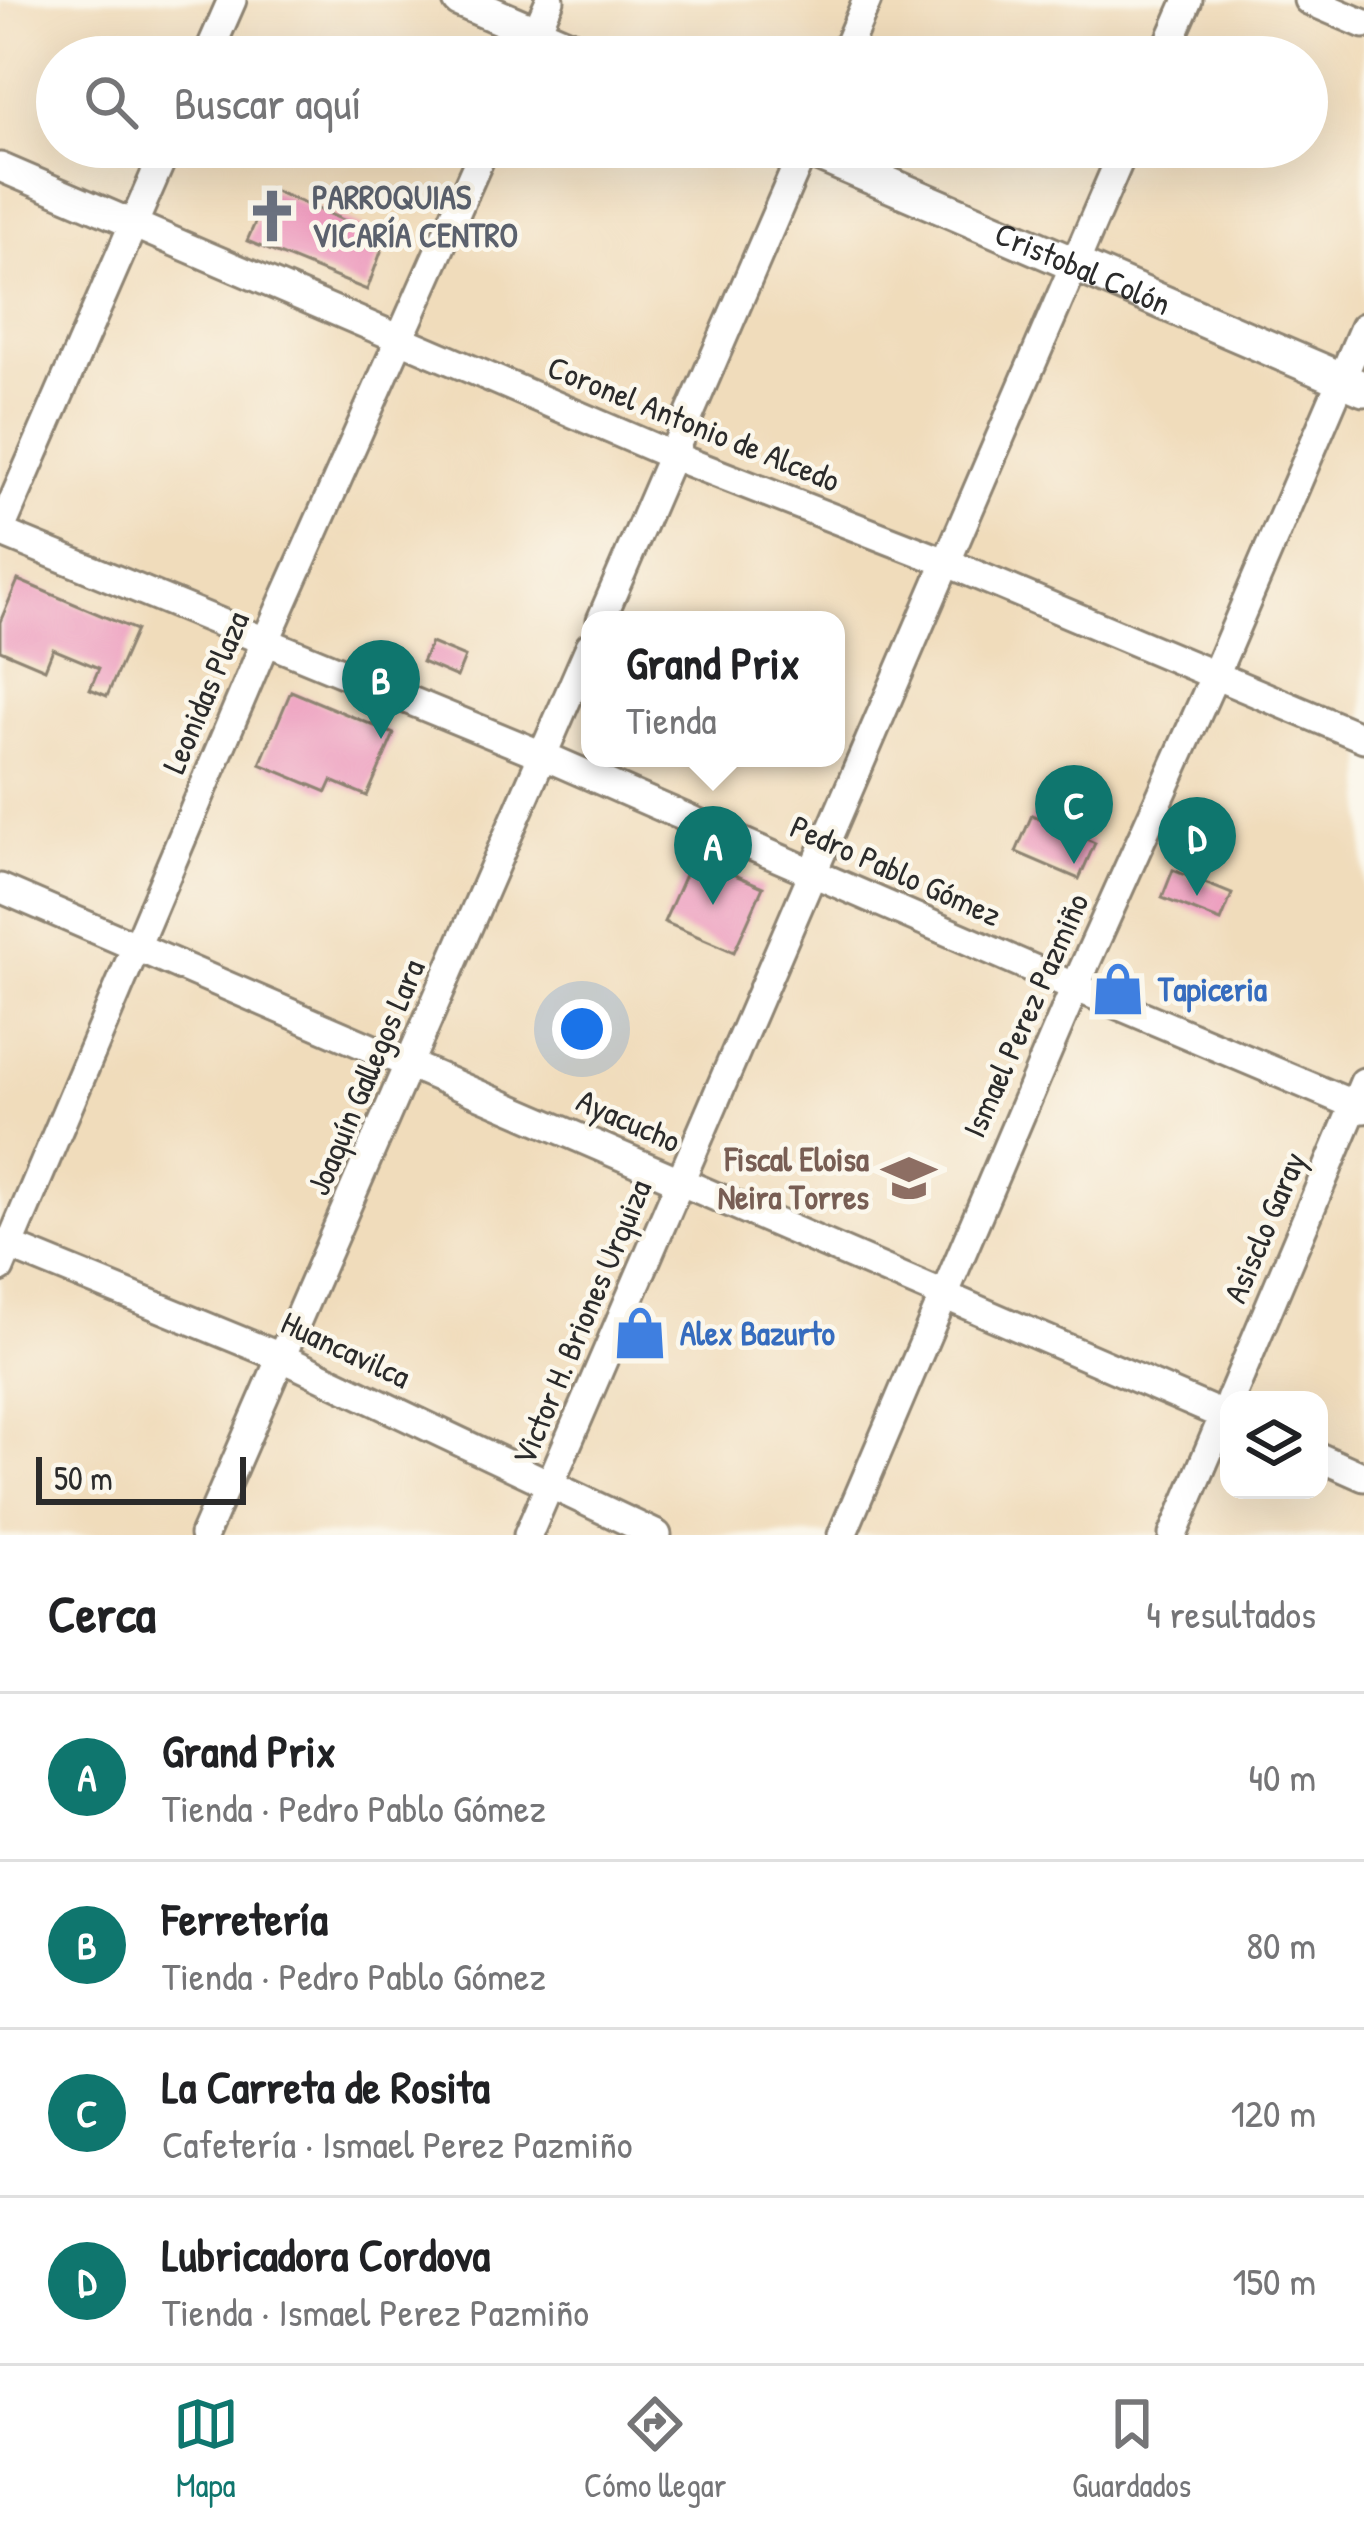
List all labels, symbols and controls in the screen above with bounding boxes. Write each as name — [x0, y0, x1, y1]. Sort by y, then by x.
search box — [36, 36, 1328, 168]
icon: search — [78, 69, 144, 135]
text: Buscar aquí — [174, 72, 361, 133]
place label: PARROQUIAS VICARÍA CENTRO — [312, 175, 518, 257]
church icon: PARROQUIAS VICARÍA CENTRO — [243, 187, 301, 245]
street label: Cristobal Colón — [988, 211, 1178, 325]
street label: Coronel Antonio de Alcedo — [541, 344, 847, 502]
street label: Leonidas Plaza — [151, 604, 259, 780]
popup — [581, 611, 845, 767]
text: Grand Prix — [626, 632, 800, 693]
pin: B — [342, 640, 420, 739]
text: Tienda — [626, 693, 717, 746]
pin: C — [1035, 765, 1113, 864]
pin: D — [1158, 797, 1236, 896]
street label: Pedro Pablo Gómez — [784, 804, 1008, 936]
pin: A — [674, 806, 752, 905]
street label: Ismael Perez Pazmiño — [951, 886, 1099, 1144]
street label: Joaquín Gallegos Lara — [295, 952, 435, 1202]
shop icon: Tapiceria — [1089, 960, 1147, 1018]
place label: Tapiceria — [1157, 967, 1267, 1013]
your location — [552, 999, 612, 1059]
street label: Ayacucho — [570, 1078, 688, 1163]
place label: Fiscal Eloisa Neira Torres — [718, 1137, 869, 1219]
street label: Asisclo Garay — [1213, 1145, 1316, 1310]
school or university icon: Fiscal Eloisa Neira Torres — [880, 1149, 938, 1207]
street label: Victor H. Briones Urquiza — [501, 1172, 662, 1472]
street label: Huancavilca — [274, 1300, 418, 1398]
shop icon: Alex Bazurto — [611, 1304, 669, 1362]
place label: Alex Bazurto — [680, 1311, 835, 1355]
map controls — [1220, 1391, 1328, 1499]
button: layers — [1220, 1391, 1328, 1499]
scale bar — [36, 1451, 246, 1504]
text: 50 m — [54, 1456, 113, 1500]
text: Cerca — [48, 1579, 156, 1648]
text: 4 resultados — [1146, 1587, 1316, 1640]
text: Grand Prix — [162, 1720, 336, 1781]
text: A — [77, 1750, 97, 1803]
text: 40 m — [1248, 1750, 1316, 1803]
text: Tienda · Pedro Pablo Gómez — [162, 1781, 546, 1834]
text: Ferretería — [162, 1888, 328, 1949]
text: B — [77, 1918, 97, 1971]
text: 80 m — [1246, 1918, 1316, 1971]
text: Tienda · Pedro Pablo Gómez — [162, 1949, 546, 2002]
text: La Carreta de Rosita — [162, 2056, 490, 2117]
text: C — [76, 2086, 98, 2139]
text: 120 m — [1231, 2086, 1316, 2139]
text: Cafetería · Ismael Perez Pazmiño — [162, 2117, 633, 2170]
text: Lubricadora Cordova — [162, 2224, 490, 2285]
text: D — [78, 2254, 96, 2307]
text: 150 m — [1232, 2254, 1316, 2307]
text: Tienda · Ismael Perez Pazmiño — [162, 2285, 589, 2338]
tab: Mapa — [173, 2391, 239, 2507]
tab: Cómo llegar — [584, 2391, 727, 2507]
tab: Guardados — [1072, 2391, 1191, 2507]

